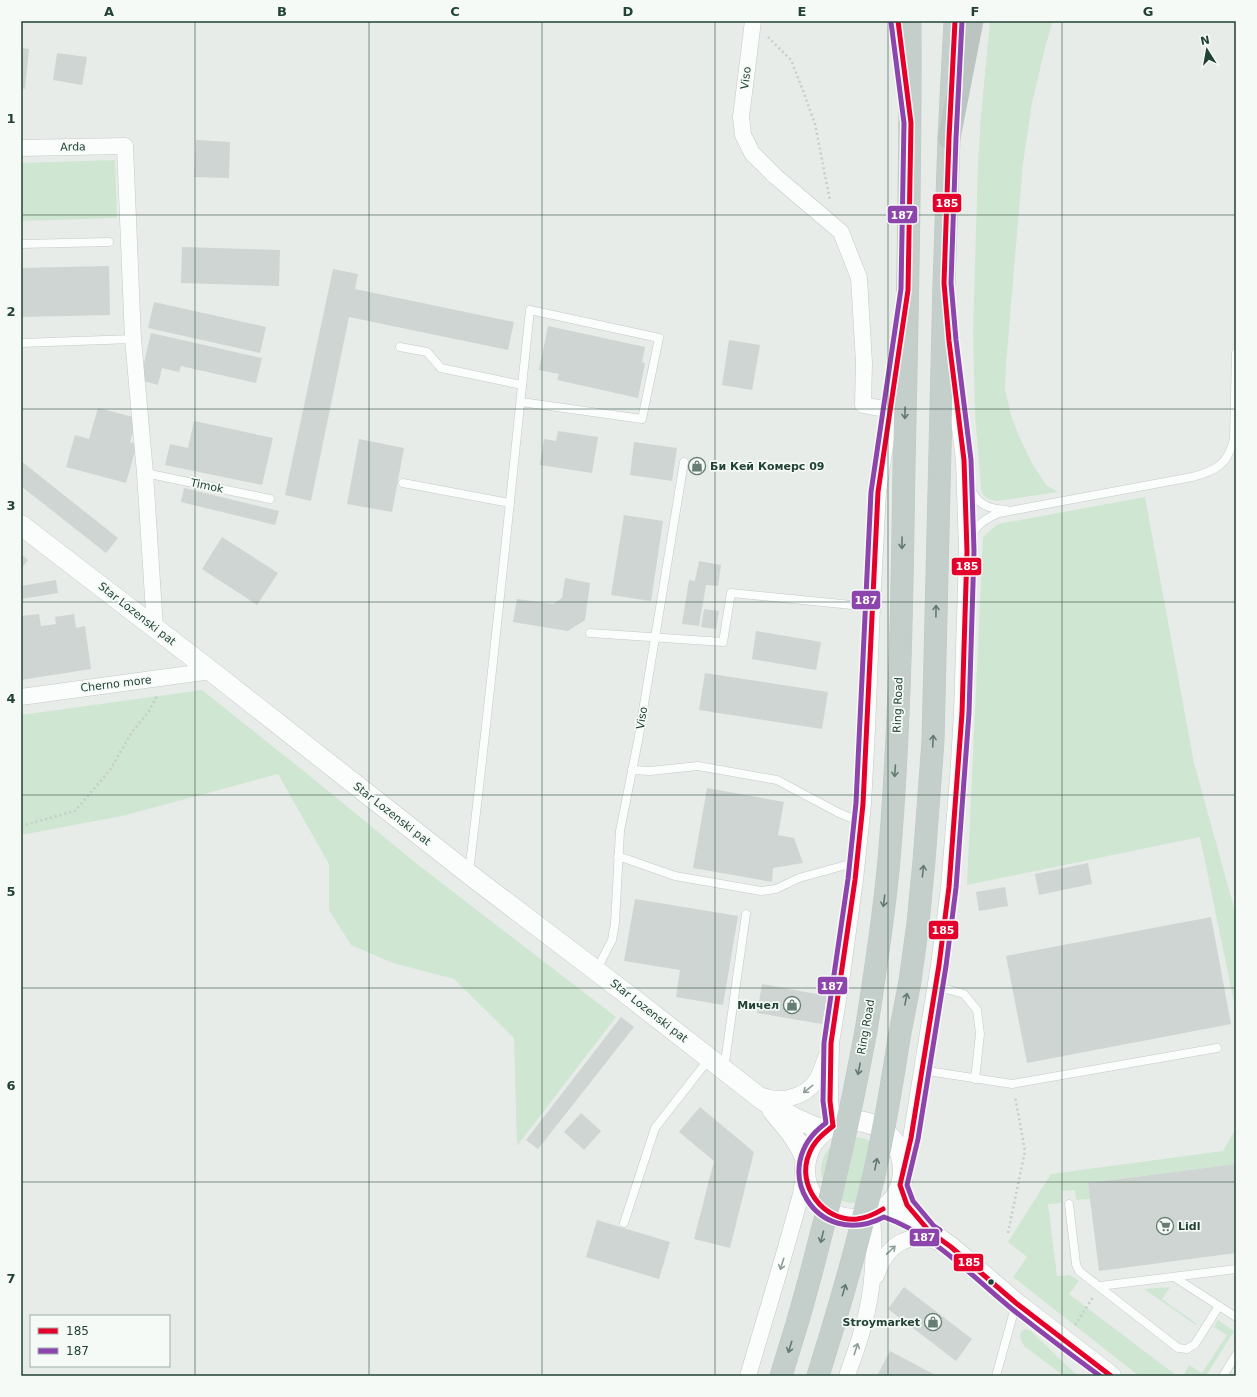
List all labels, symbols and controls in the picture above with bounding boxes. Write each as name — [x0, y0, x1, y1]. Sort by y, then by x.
text: A — [104, 4, 114, 19]
text: B — [277, 4, 287, 19]
text: C — [450, 4, 460, 19]
text: D — [623, 4, 634, 19]
text: E — [798, 4, 806, 19]
text: F — [971, 4, 979, 19]
text: G — [1143, 4, 1153, 19]
north arrow — [1187, 30, 1227, 70]
text: N — [1199, 33, 1211, 48]
street label: Viso — [738, 66, 754, 90]
text: 1 — [6, 111, 16, 126]
street label: Arda — [60, 140, 86, 154]
line badge: 185 — [932, 193, 962, 213]
text: 185 — [936, 197, 958, 210]
line badge: 187 — [887, 205, 918, 224]
text: 187 — [891, 209, 913, 222]
text: 2 — [6, 304, 16, 319]
one-way arrow — [901, 406, 909, 419]
shop icon: Би Кей Комерс 09 — [687, 456, 707, 476]
place label: Би Кей Комерс 09 — [710, 460, 824, 473]
street label: Timok — [188, 476, 225, 496]
text: 3 — [6, 498, 16, 513]
one-way arrow — [899, 536, 906, 549]
line badge: 185 — [951, 557, 982, 576]
text: 185 — [956, 560, 978, 573]
street label: Star Lozenski pat — [96, 580, 179, 649]
line badge: 187 — [851, 590, 881, 610]
text: 187 — [855, 594, 877, 607]
one-way arrow — [933, 605, 940, 618]
street label: Cherno more — [80, 673, 152, 695]
street label: Ring Road — [891, 677, 905, 733]
text: 4 — [6, 691, 16, 706]
street label: Viso — [634, 705, 650, 730]
one-way arrow — [929, 735, 937, 748]
one-way arrow — [892, 764, 899, 777]
street label: Star Lozenski pat — [351, 780, 434, 849]
one-way arrow — [919, 865, 927, 878]
text: 5 — [6, 884, 16, 899]
one-way arrow — [880, 894, 888, 907]
line badge: 185 — [928, 920, 959, 940]
text: 185 — [932, 924, 954, 937]
line badge: 187 — [817, 976, 848, 995]
street label: Star Lozenski pat — [608, 977, 691, 1046]
text: 187 — [821, 980, 843, 993]
one-way arrow — [903, 993, 911, 1006]
shop icon: Мичел — [782, 995, 802, 1015]
street label: Ring Road — [855, 998, 877, 1056]
place label: Мичел — [737, 999, 779, 1012]
one-way arrow — [854, 1062, 862, 1075]
text: 6 — [6, 1078, 16, 1093]
one-way arrow — [802, 1084, 813, 1093]
one-way arrow — [872, 1158, 880, 1171]
supermarket icon: Lidl — [1155, 1216, 1175, 1236]
place label: Lidl — [1178, 1220, 1200, 1233]
line badge: 187 — [909, 1228, 940, 1247]
one-way arrow — [817, 1230, 825, 1243]
text: 187 — [913, 1231, 935, 1244]
one-way arrow — [886, 1245, 896, 1254]
line badge: 185 — [953, 1253, 984, 1272]
text: 185 — [958, 1256, 980, 1269]
one-way arrow — [778, 1257, 785, 1270]
text: 7 — [6, 1271, 16, 1286]
unlabelled marker — [986, 1277, 996, 1287]
one-way arrow — [841, 1283, 848, 1296]
shop icon: Stroymarket — [923, 1312, 943, 1332]
legend — [30, 1315, 170, 1367]
place label: Stroymarket — [843, 1316, 920, 1329]
text: 185 — [66, 1324, 89, 1338]
one-way arrow — [786, 1340, 793, 1353]
one-way arrow — [853, 1343, 860, 1356]
text: 187 — [66, 1344, 89, 1358]

